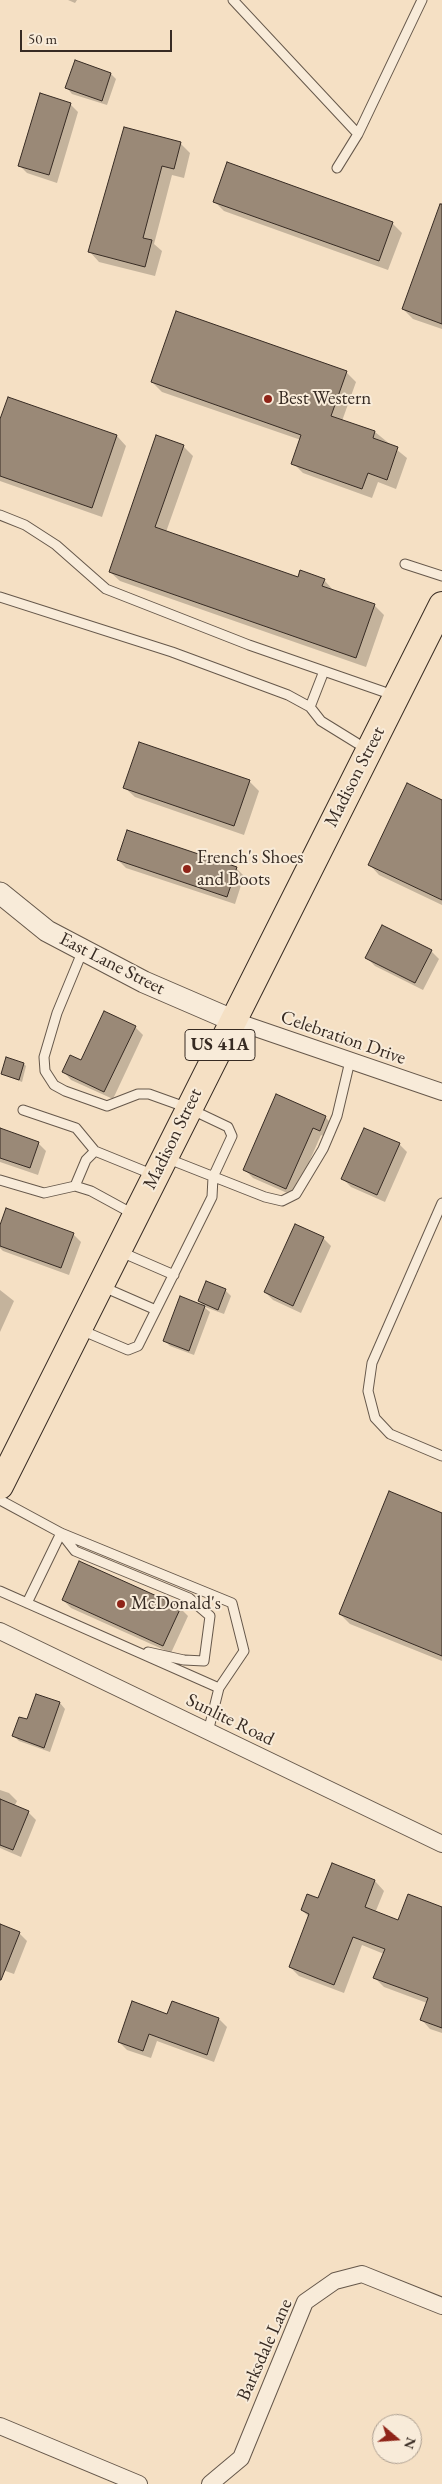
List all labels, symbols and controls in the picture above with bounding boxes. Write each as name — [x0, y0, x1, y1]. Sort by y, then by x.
scale bar — [22, 20, 175, 52]
text: 50 m — [28, 29, 57, 48]
place label: Best Western — [278, 388, 371, 410]
marker: Best Western — [262, 393, 274, 405]
street label: Madison Street — [320, 723, 390, 831]
place label: French's Shoes and Boots — [197, 847, 303, 891]
marker: French's Shoes and Boots — [181, 863, 193, 875]
street label: East Lane Street — [55, 928, 169, 1000]
street label: Celebration Drive — [277, 1006, 409, 1070]
road number: US 41A — [185, 1030, 255, 1060]
street label: Madison Street — [139, 1085, 207, 1193]
place label: McDonald's — [131, 1593, 221, 1615]
marker: McDonald's — [115, 1598, 127, 1610]
street label: Sunlite Road — [182, 1689, 278, 1751]
street label: Barksdale Lane — [232, 2295, 298, 2405]
north arrow — [372, 2414, 422, 2464]
text: N — [400, 2435, 421, 2451]

